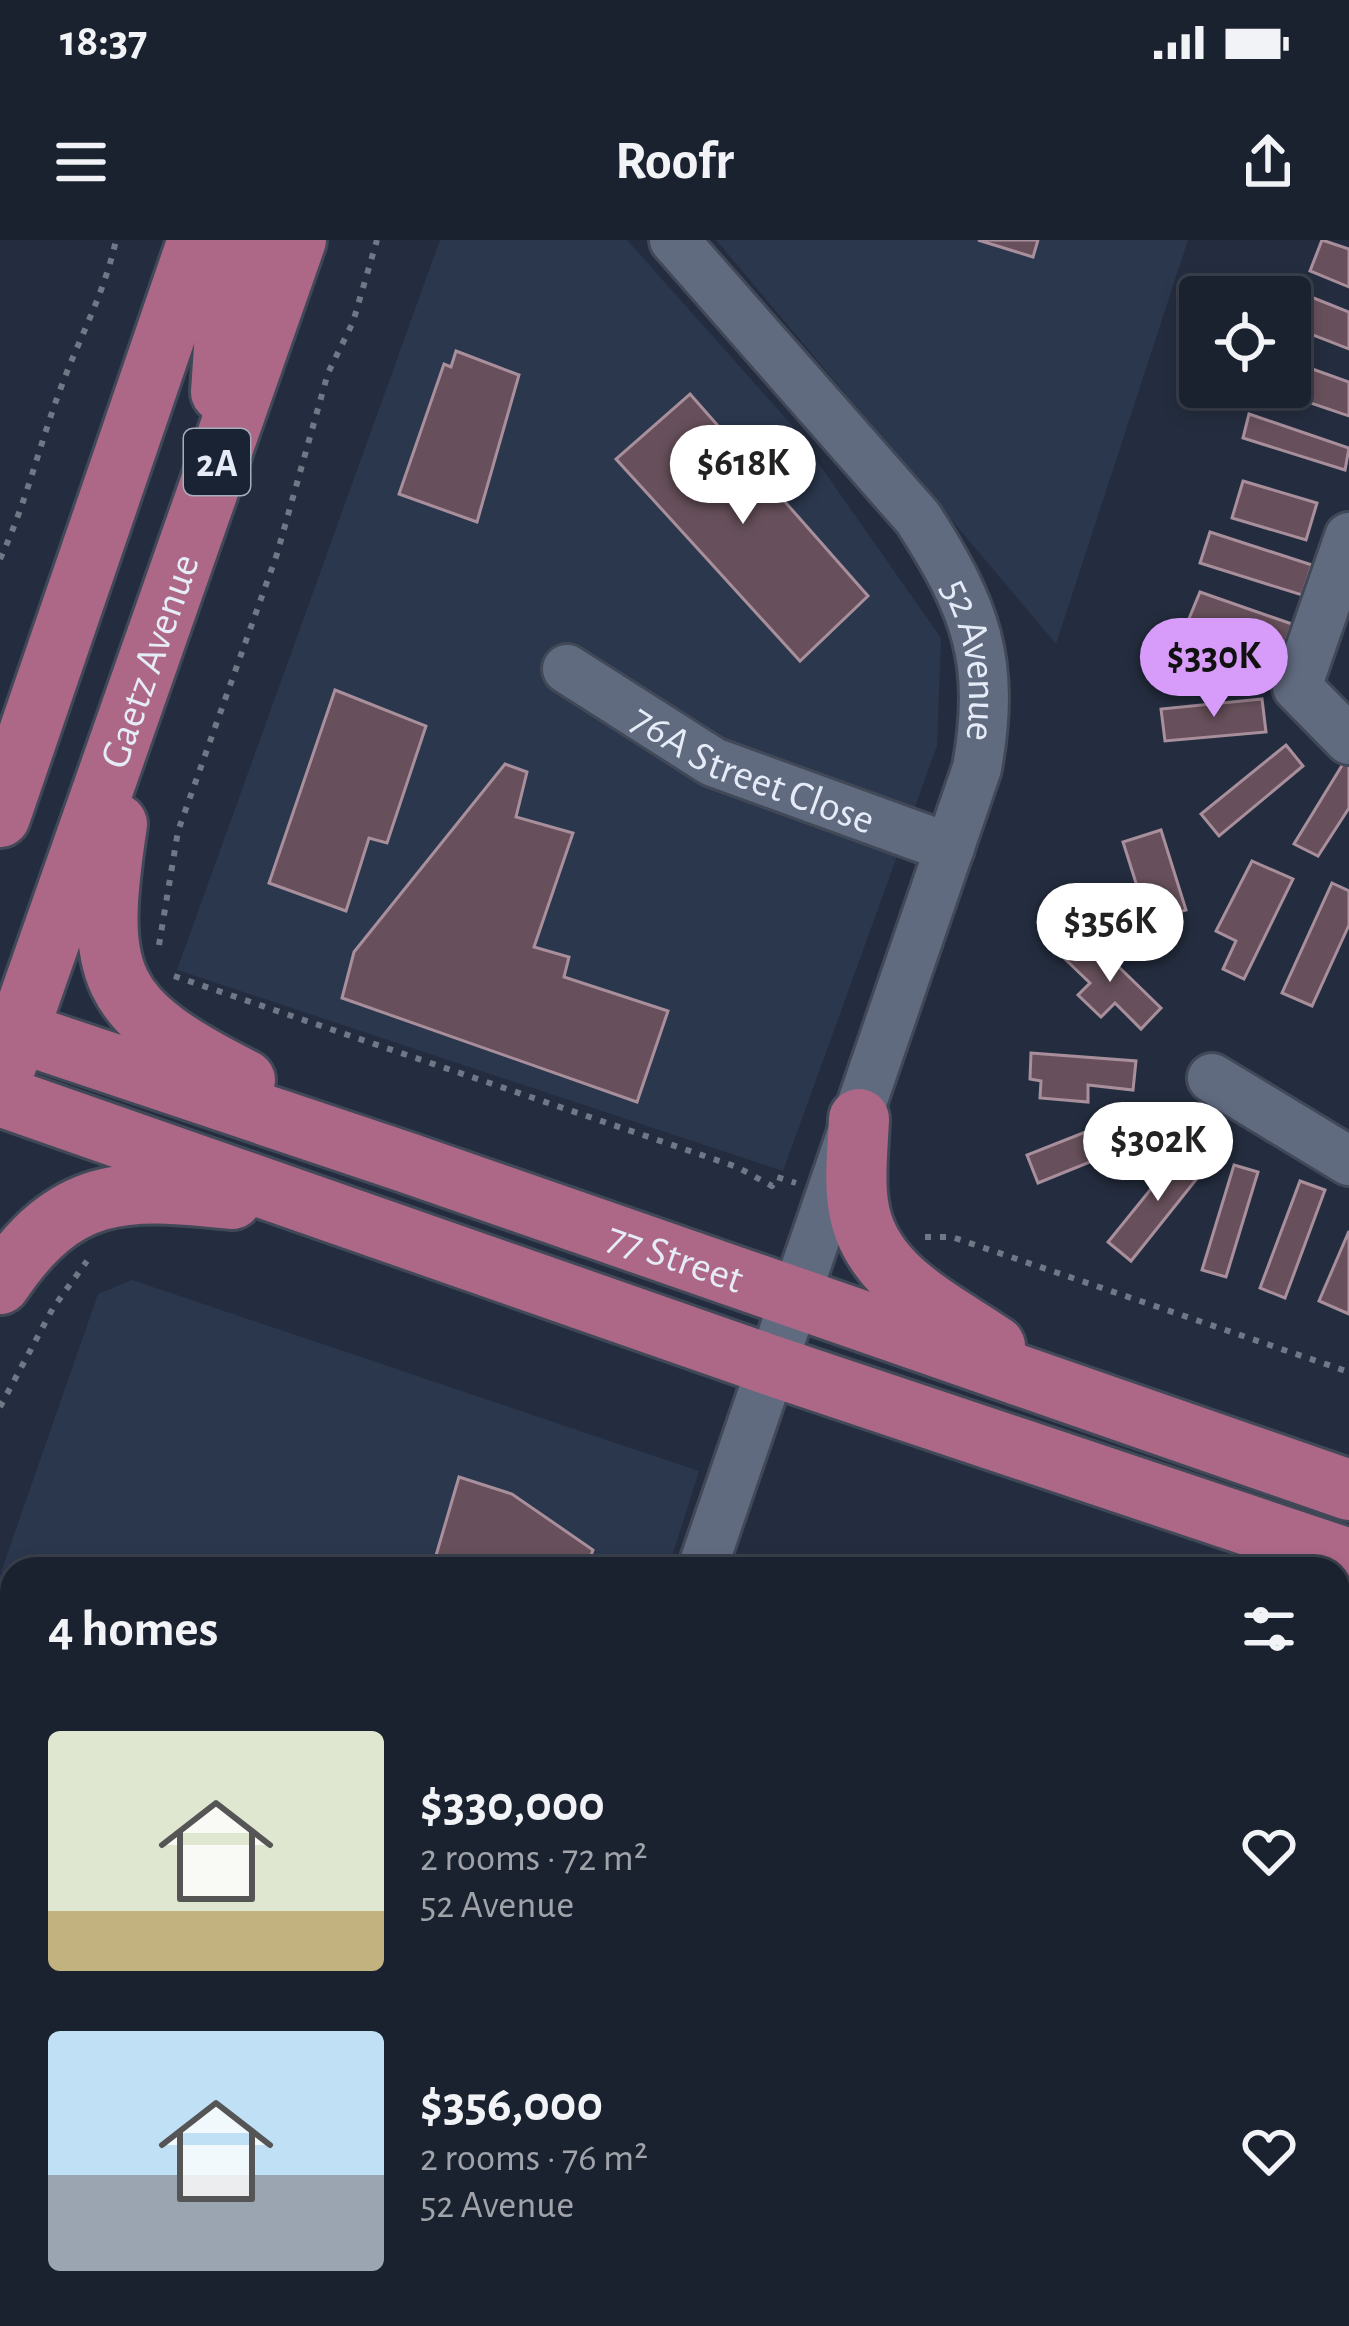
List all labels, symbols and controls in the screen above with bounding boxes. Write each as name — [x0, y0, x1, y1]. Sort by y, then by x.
text: 18:37 — [60, 19, 148, 64]
icon: menu — [48, 129, 114, 195]
icon: share — [1235, 129, 1301, 195]
text: Roofr — [615, 135, 734, 189]
map controls — [1179, 276, 1311, 408]
button: locate — [1179, 276, 1311, 408]
pin: $618K — [659, 425, 827, 527]
road number: 2A — [184, 429, 250, 495]
text: $618K — [697, 444, 789, 483]
street label: Gaetz Avenue — [93, 549, 207, 774]
street label: 52 Avenue — [934, 572, 1003, 743]
pin: $330K — [1130, 618, 1298, 720]
text: $330K — [1167, 637, 1261, 676]
street label: 76A Street Close — [624, 697, 880, 842]
pin: $356K — [1026, 883, 1194, 985]
text: $356K — [1064, 902, 1156, 941]
pin: $302K — [1074, 1102, 1242, 1204]
text: $302K — [1110, 1121, 1206, 1160]
street label: 77 Street — [602, 1215, 749, 1301]
icon: filters — [1236, 1596, 1302, 1662]
text: 4 homes — [48, 1604, 218, 1655]
icon: home — [144, 1779, 288, 1923]
text: $330,000 — [420, 1779, 605, 1830]
icon: heart — [1236, 1818, 1302, 1884]
text: 2 rooms · 72 m² — [420, 1839, 647, 1878]
text: 52 Avenue — [420, 1886, 574, 1925]
icon: home — [144, 2079, 288, 2223]
text: $356,000 — [420, 2079, 603, 2130]
icon: heart — [1236, 2118, 1302, 2184]
text: 2 rooms · 76 m² — [420, 2139, 648, 2178]
text: 52 Avenue — [420, 2186, 574, 2225]

